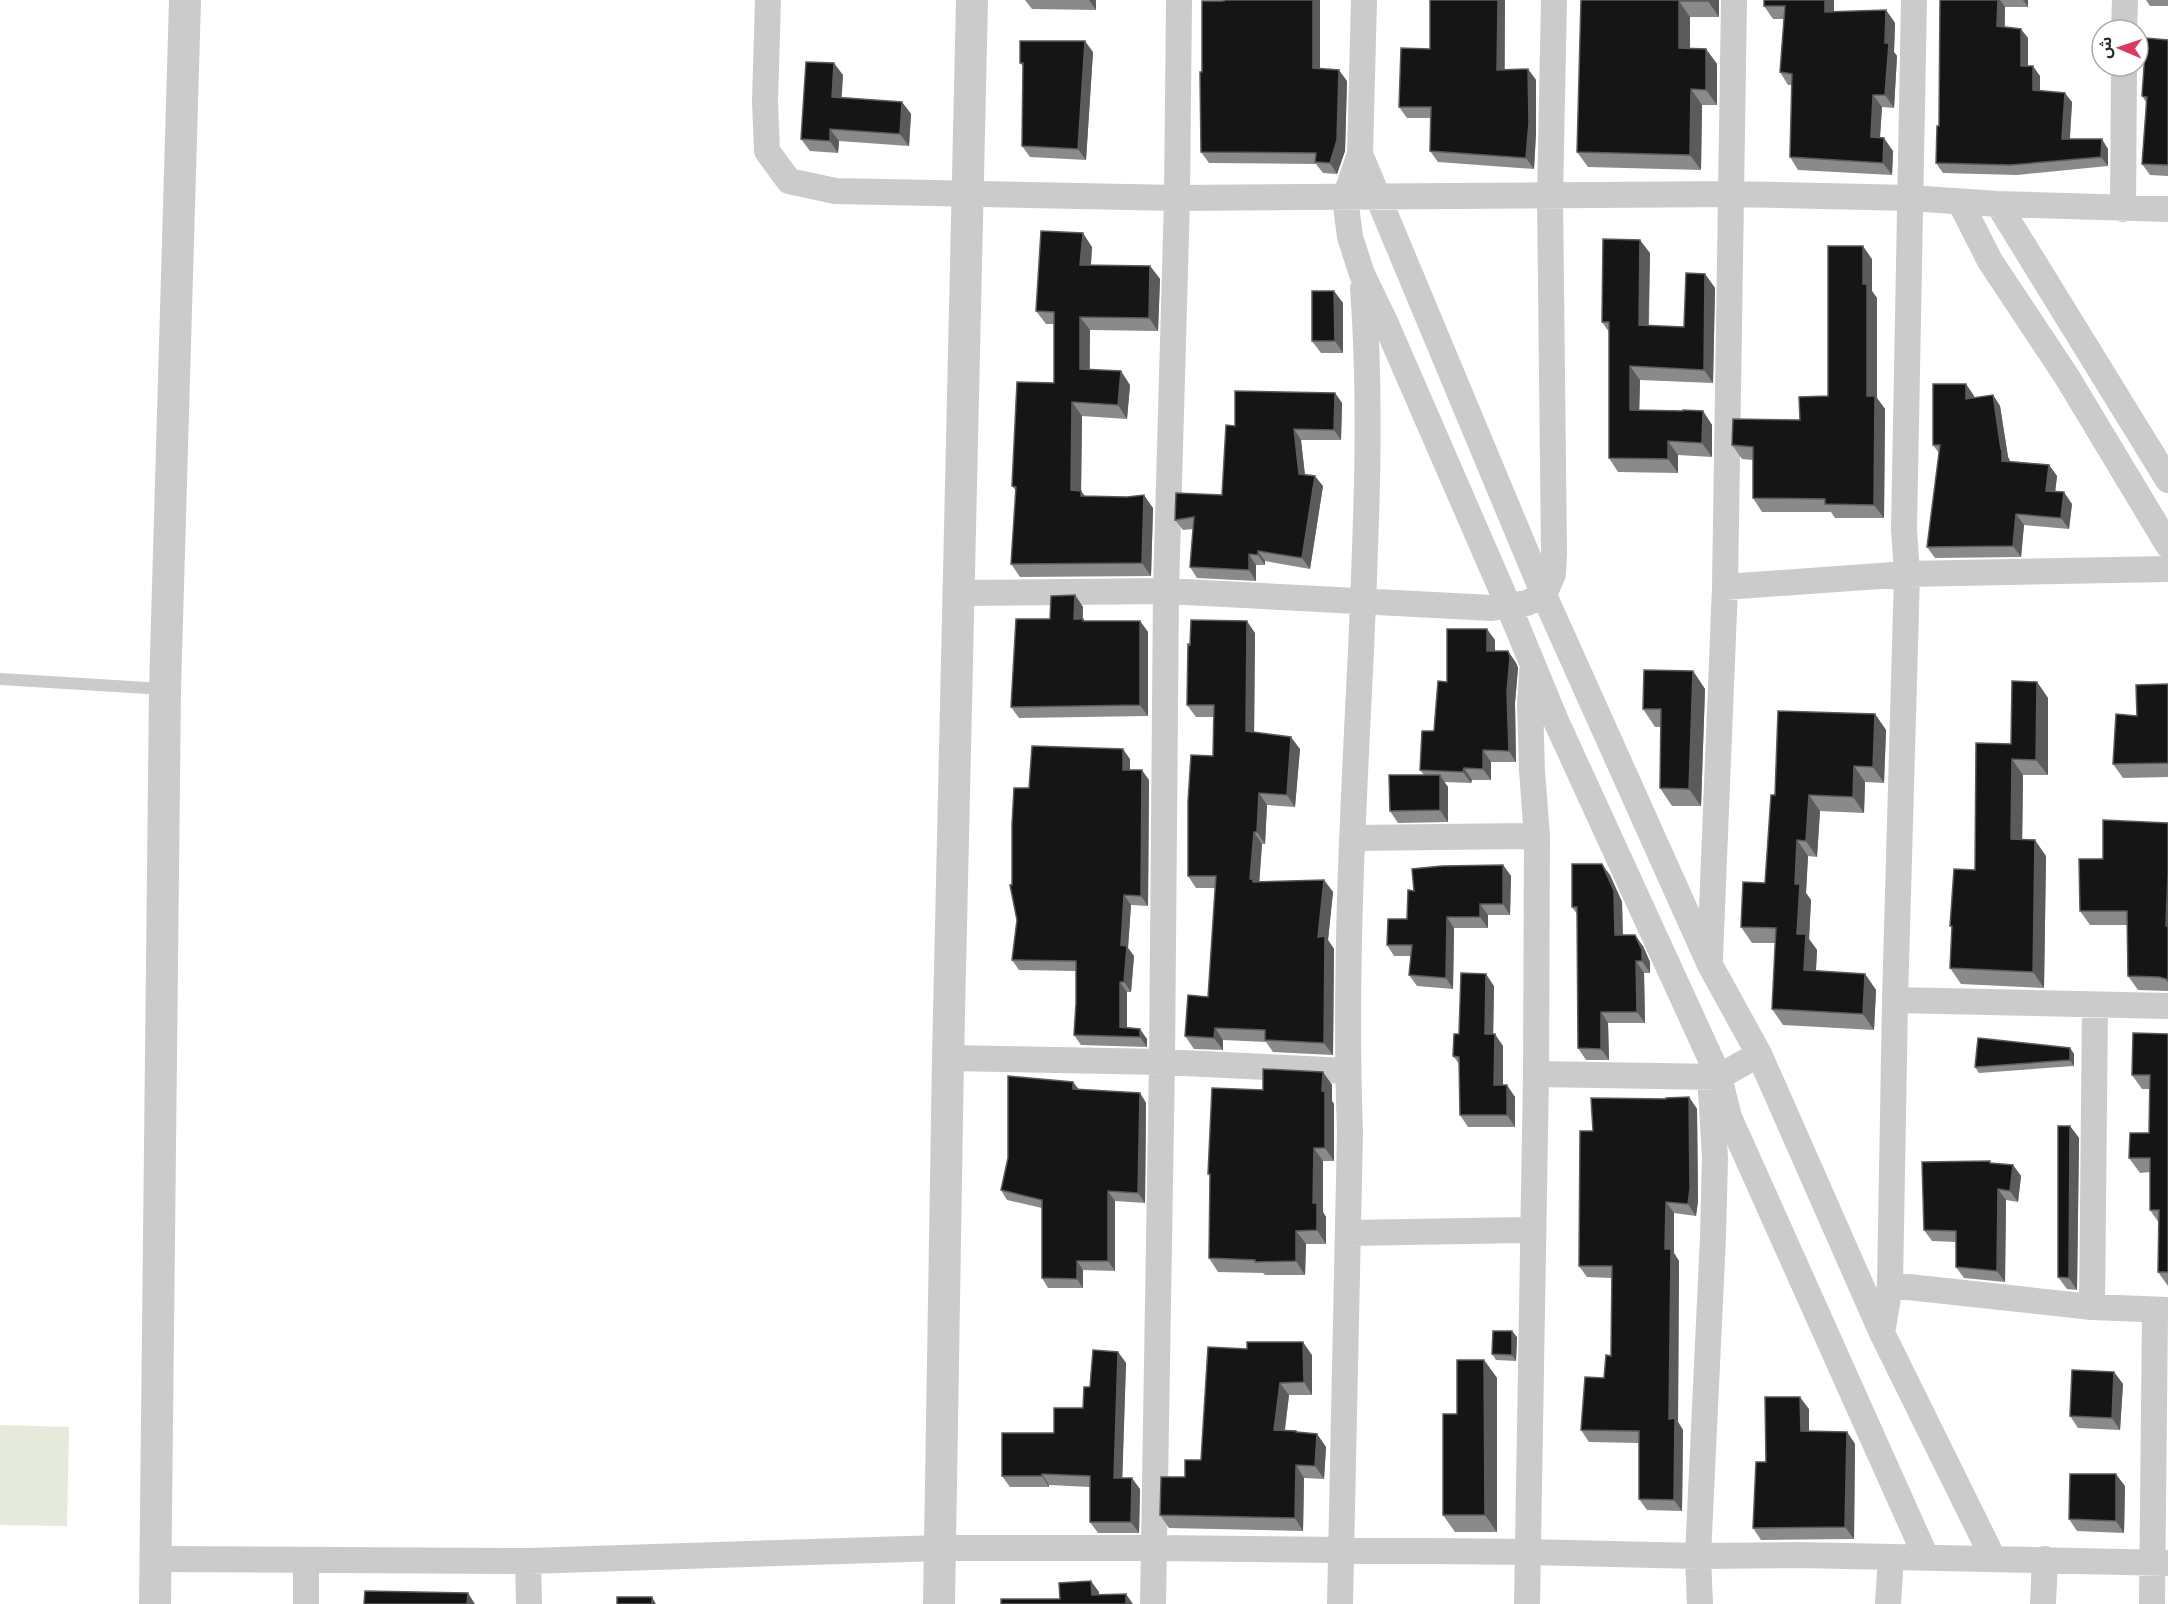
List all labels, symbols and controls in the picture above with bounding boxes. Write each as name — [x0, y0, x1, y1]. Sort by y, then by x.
north arrow — [2090, 18, 2150, 78]
text: ش — [2096, 36, 2116, 59]

